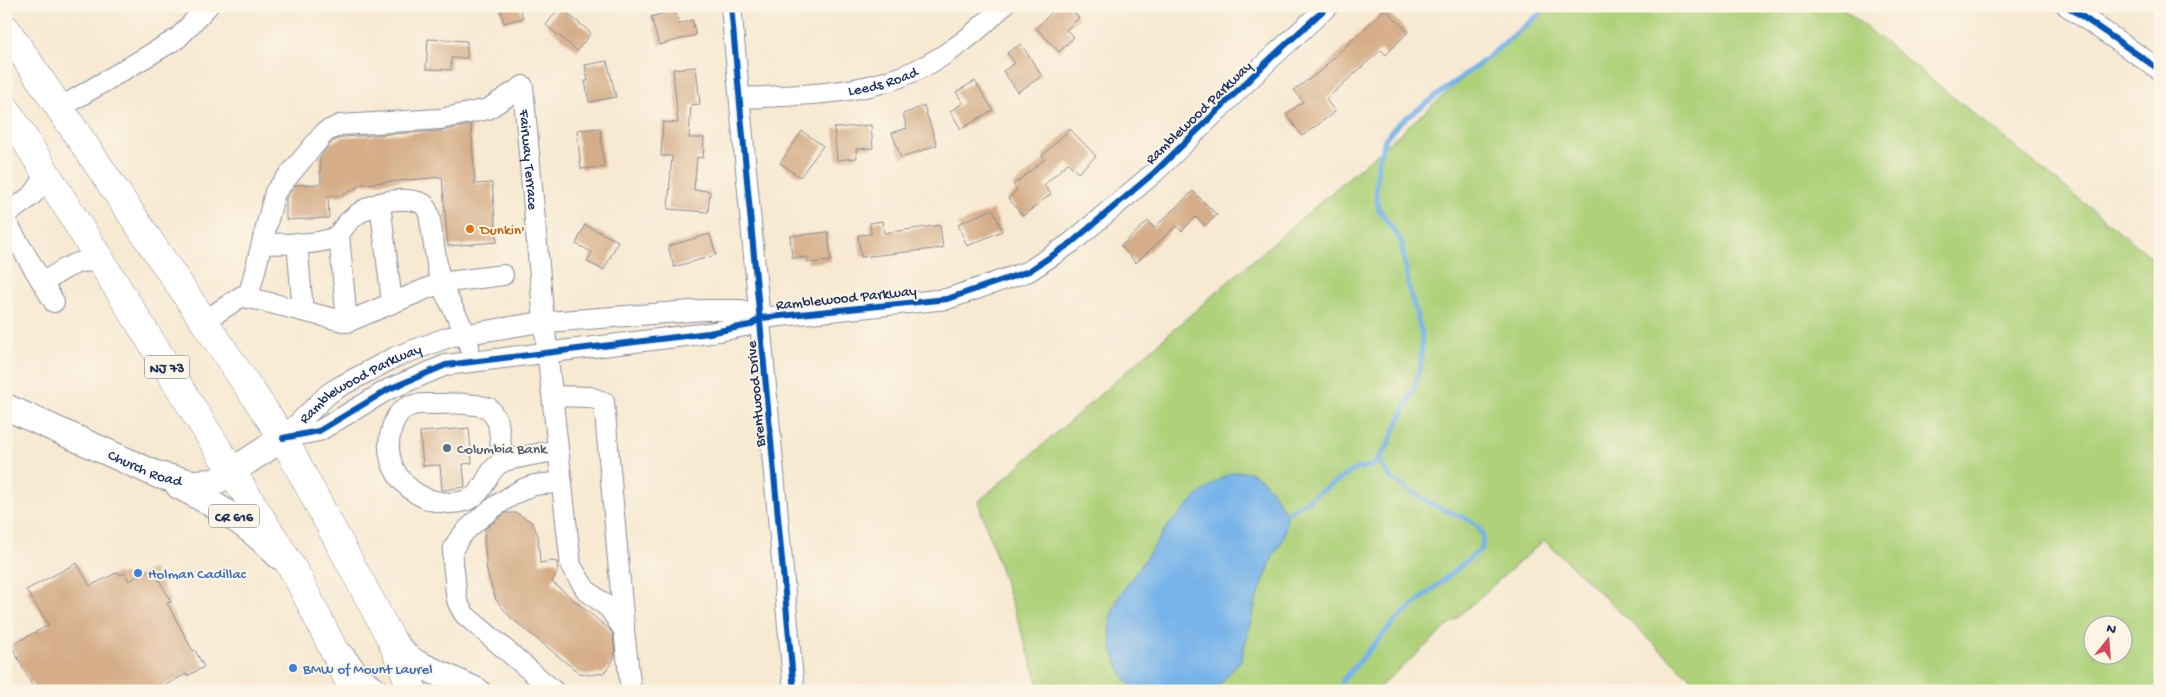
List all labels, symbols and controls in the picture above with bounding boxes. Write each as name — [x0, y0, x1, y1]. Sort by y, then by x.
street label: Ramblewood Parkway — [1142, 57, 1257, 169]
street label: Leeds Road — [847, 63, 922, 101]
street label: Fairway Terrace — [514, 108, 541, 211]
place label: Dunkin' — [479, 222, 525, 240]
marker: Dunkin' — [464, 223, 476, 235]
street label: Ramblewood Parkway — [775, 283, 918, 315]
street label: Brentwood Drive — [743, 340, 771, 449]
street label: Ramblewood Parkway — [296, 341, 425, 428]
road number: NJ 73 — [144, 356, 190, 378]
place label: Columbia Bank — [457, 441, 548, 459]
marker: Columbia Bank — [441, 442, 453, 454]
street label: Church Road — [105, 447, 185, 492]
road number: CR 616 — [209, 504, 259, 528]
place label: Holman Cadillac — [148, 566, 247, 584]
marker: Holman Cadillac — [132, 567, 144, 579]
north arrow — [2084, 614, 2134, 664]
text: N — [2104, 620, 2118, 639]
place label: BMW of Mount Laurel — [302, 661, 433, 679]
marker: BMW of Mount Laurel — [287, 662, 299, 674]

